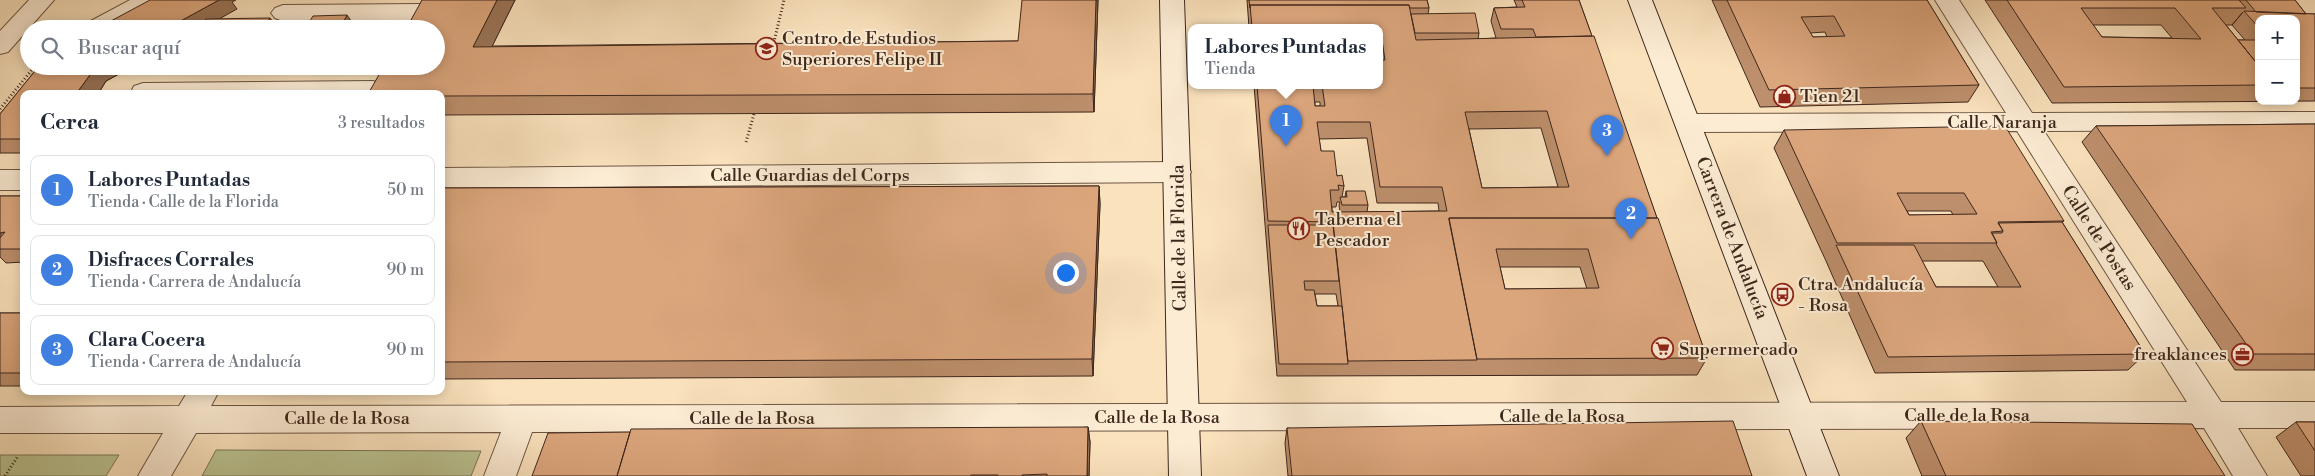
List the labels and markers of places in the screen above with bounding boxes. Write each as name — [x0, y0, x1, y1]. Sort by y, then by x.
place label: Centro de Estudios Superiores Felipe II — [782, 27, 943, 71]
school or university icon: Centro de Estudios Superiores Felipe II — [754, 36, 778, 60]
shop icon: Tien 21 — [1772, 84, 1796, 108]
place label: Tien 21 — [1800, 85, 1860, 108]
pin: 1 — [1270, 105, 1302, 146]
pin: 3 — [1591, 115, 1623, 156]
pin: 2 — [1615, 198, 1647, 239]
place label: Taberna el Pescador — [1315, 208, 1402, 252]
restaurant icon: Taberna el Pescador — [1287, 217, 1311, 241]
place label: Ctra. Andalucía - Rosa — [1798, 273, 1924, 317]
bus stop icon: Ctra. Andalucía - Rosa — [1770, 282, 1794, 306]
supermarket icon: Supermercado — [1651, 337, 1675, 361]
place label: Supermercado — [1679, 338, 1798, 361]
office icon: freaklances — [2231, 342, 2255, 366]
place label: freaklances — [2134, 343, 2227, 366]

